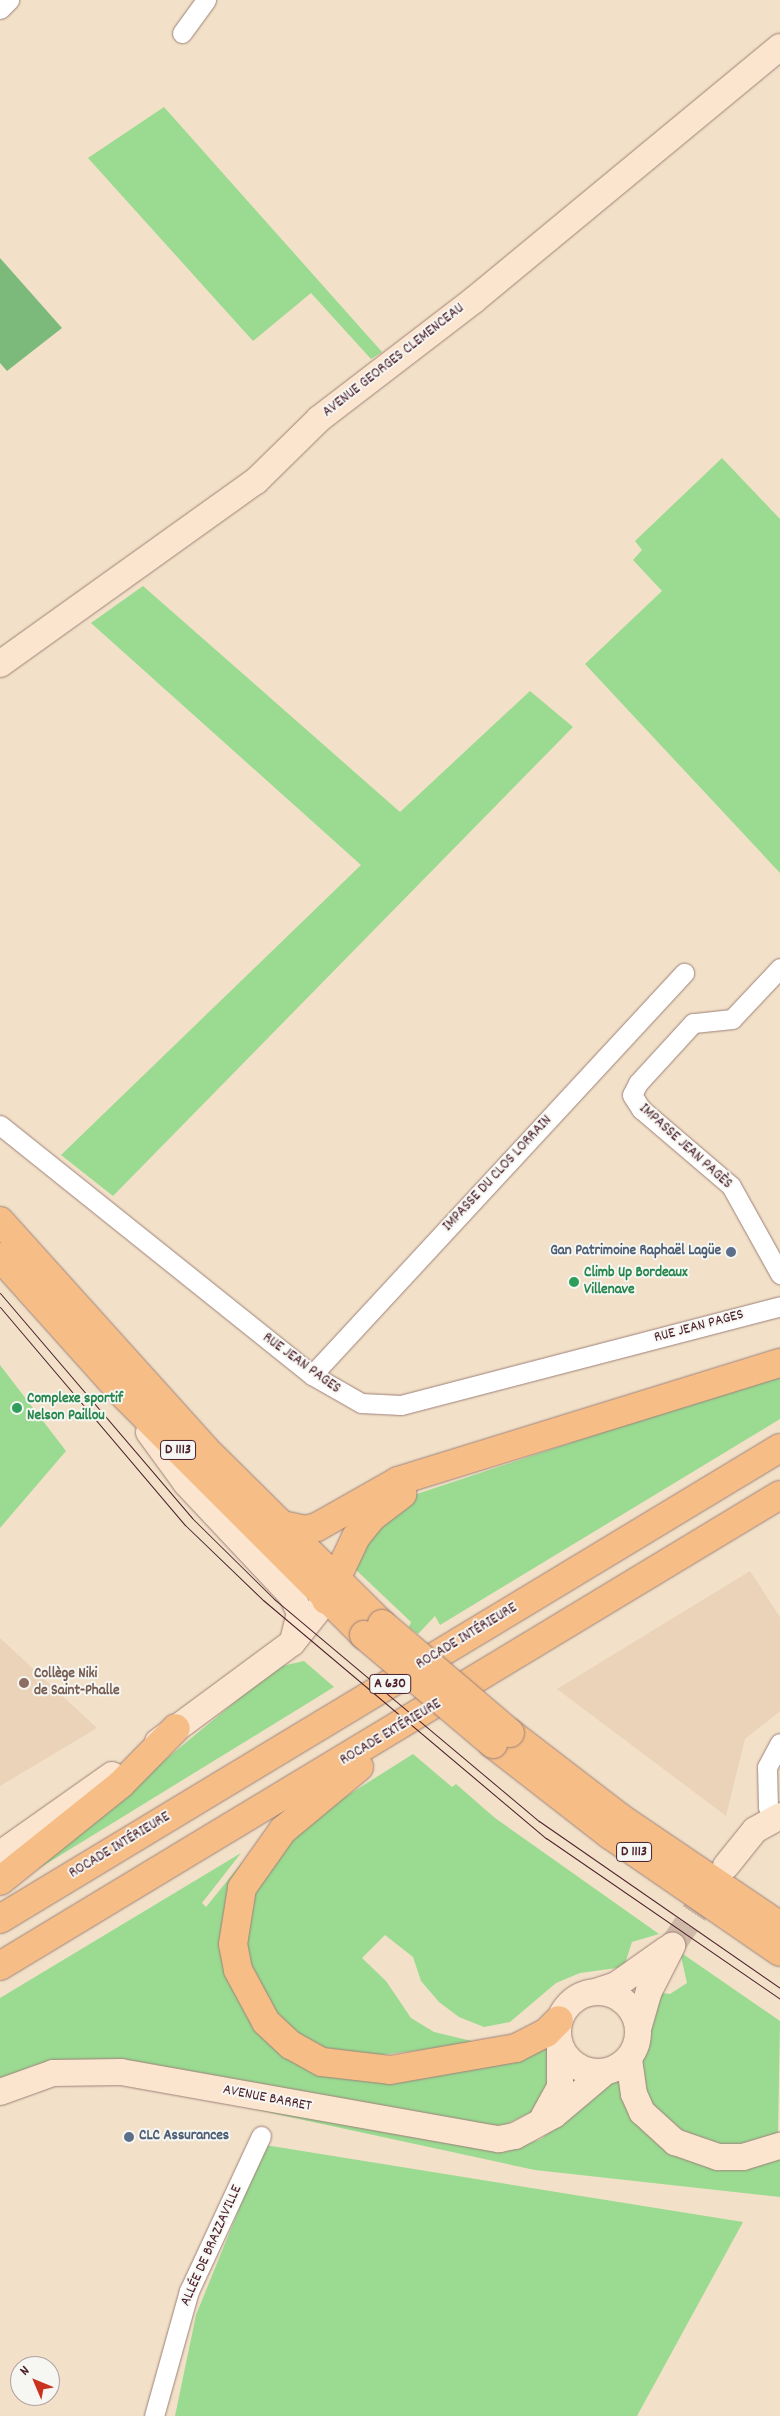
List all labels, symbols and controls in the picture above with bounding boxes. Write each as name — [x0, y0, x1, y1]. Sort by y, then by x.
street label: AVENUE GEORGES CLEMENCEAU — [320, 300, 468, 422]
street label: IMPASSE JEAN PAGÈS — [635, 1100, 735, 1194]
street label: IMPASSE DU CLOS LORRAIN — [440, 1112, 556, 1236]
place label: Gan Patrimoine Raphaël Lagüe — [550, 1243, 721, 1261]
marker: Gan Patrimoine Raphaël Lagüe — [725, 1246, 737, 1258]
place label: Climb Up Bordeaux Villenave — [584, 1264, 688, 1299]
marker: Climb Up Bordeaux Villenave — [568, 1276, 580, 1288]
street label: RUE JEAN PAGES — [652, 1306, 746, 1348]
street label: RUE JEAN PAGES — [258, 1330, 344, 1398]
place label: Complexe sportif Nelson Paillou — [27, 1390, 123, 1425]
marker: Complexe sportif Nelson Paillou — [11, 1402, 23, 1414]
road number: D 1113 — [159, 1438, 197, 1462]
street label: ROCADE INTÉRIEURE — [413, 1600, 521, 1674]
place label: Collège Niki de Saint-Phalle — [34, 1665, 120, 1700]
road number: A 630 — [369, 1672, 411, 1696]
marker: Collège Niki de Saint-Phalle — [18, 1677, 30, 1689]
street label: ROCADE EXTÉRIEURE — [337, 1696, 445, 1770]
street label: ROCADE INTÉRIEURE — [66, 1809, 174, 1883]
road number: D 1113 — [615, 1840, 653, 1864]
street label: AVENUE BARRET — [221, 2082, 313, 2116]
place label: CLC Assurances — [139, 2128, 229, 2146]
marker: CLC Assurances — [123, 2131, 135, 2143]
street label: ALLÉE DE BRAZZAVILLE — [177, 2183, 247, 2309]
north arrow — [10, 2356, 60, 2406]
text: N — [16, 2362, 35, 2381]

